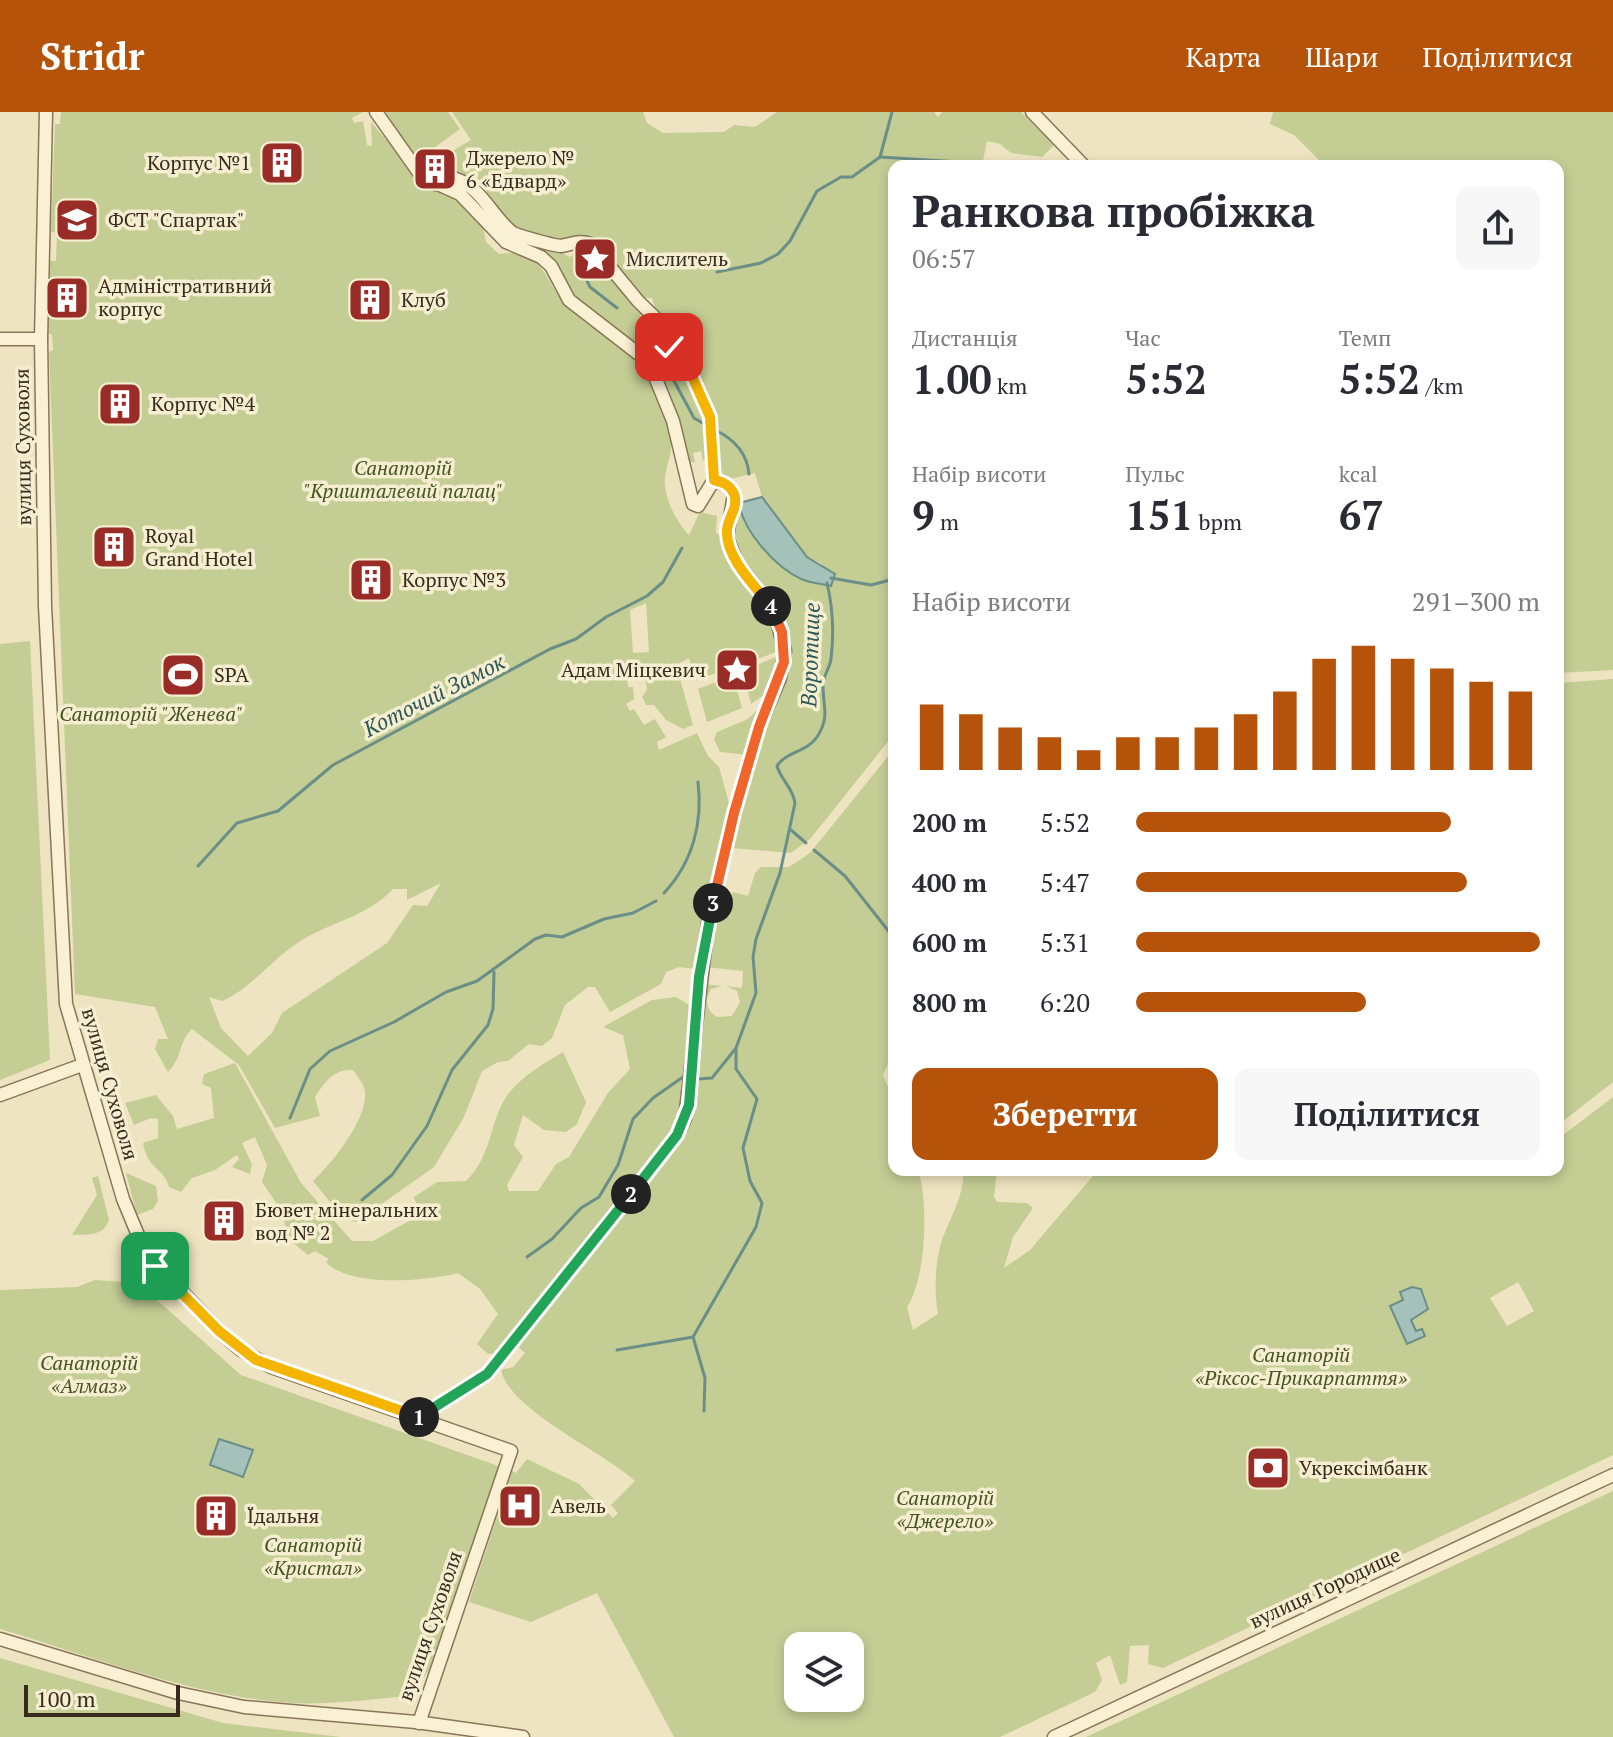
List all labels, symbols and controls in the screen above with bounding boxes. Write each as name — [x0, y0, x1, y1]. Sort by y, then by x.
text: Stridr — [40, 31, 145, 81]
text: Карта — [1186, 38, 1261, 75]
text: Шари — [1305, 38, 1378, 75]
text: Поділитися — [1422, 38, 1573, 75]
building icon: Корпус №1 — [258, 139, 306, 187]
place label: Джерело № 6 «Едвард» — [466, 144, 574, 194]
building icon: Джерело № 6 «Едвард» — [411, 145, 459, 193]
place label: Корпус №1 — [147, 149, 251, 176]
text: Ранкова пробіжка — [912, 181, 1315, 240]
button: share — [1456, 186, 1540, 270]
school or university icon: ФСТ "Спартак" — [53, 196, 101, 244]
place label: ФСТ "Спартак" — [108, 206, 244, 233]
place icon: Мислитель — [571, 235, 619, 283]
text: 06:57 — [912, 241, 976, 275]
place label: Мислитель — [626, 245, 728, 272]
place label: Адміністративний корпус — [98, 272, 272, 322]
building icon: Адміністративний корпус — [43, 274, 91, 322]
building icon: Клуб — [346, 276, 394, 324]
place label: Клуб — [401, 286, 446, 313]
pin — [635, 313, 703, 381]
text: Дистанція — [912, 323, 1018, 352]
text: Час — [1125, 323, 1161, 352]
text: Темп — [1339, 323, 1392, 352]
icon: check — [647, 325, 691, 369]
text: 1.00 — [912, 352, 992, 405]
text: 5:52 — [1125, 352, 1207, 405]
text: 5:52 — [1339, 352, 1420, 405]
street label: вулиця Суховоля — [8, 368, 37, 526]
text: km — [992, 371, 1027, 400]
text: /km — [1420, 371, 1463, 400]
building icon: Корпус №4 — [96, 380, 144, 428]
place label: Корпус №4 — [151, 390, 255, 417]
park label: Санаторій "Кришталевий палац" — [303, 454, 503, 504]
text: Набір висоти — [912, 459, 1047, 488]
text: Пульс — [1125, 459, 1185, 488]
text: kcal — [1339, 459, 1378, 488]
text: 9 — [912, 488, 935, 541]
text: 151 — [1125, 488, 1193, 541]
text: 67 — [1339, 488, 1384, 541]
text: m — [935, 507, 959, 536]
text: bpm — [1193, 507, 1242, 536]
place label: Royal Grand Hotel — [145, 522, 253, 572]
building icon: Royal Grand Hotel — [90, 523, 138, 571]
building icon: Корпус №3 — [347, 556, 395, 604]
place label: Корпус №3 — [402, 566, 506, 593]
text: Набір висоти — [912, 584, 1071, 618]
text: 291–300 m — [1412, 584, 1540, 618]
pin: 4 — [751, 586, 791, 626]
text: 4 — [765, 591, 777, 620]
water label: Воротище — [793, 602, 826, 709]
water label: Коточий Замок — [357, 646, 510, 743]
place icon: Адам Міцкевич — [713, 646, 761, 694]
sports icon: SPA — [159, 651, 207, 699]
place label: Адам Міцкевич — [561, 656, 706, 683]
place label: SPA — [214, 661, 249, 688]
park label: Санаторій "Женева" — [59, 700, 243, 727]
text: 200 m — [912, 805, 987, 839]
text: 5:52 — [1040, 805, 1090, 839]
text: 400 m — [912, 865, 987, 899]
text: 5:47 — [1040, 865, 1090, 899]
pin: 3 — [693, 883, 733, 923]
text: 3 — [707, 888, 719, 917]
text: 600 m — [912, 925, 987, 959]
text: 5:31 — [1040, 925, 1090, 959]
text: 800 m — [912, 985, 987, 1019]
text: 6:20 — [1040, 985, 1090, 1019]
street label: вулиця Суховоля — [76, 1005, 145, 1163]
button: Зберегти — [912, 1068, 1218, 1160]
button: Поділитися — [1234, 1068, 1540, 1160]
pin: 2 — [611, 1174, 651, 1214]
text: 2 — [625, 1179, 637, 1208]
place label: Бювет мінеральних вод № 2 — [255, 1196, 439, 1246]
building icon: Бювет мінеральних вод № 2 — [200, 1197, 248, 1245]
pin — [121, 1232, 189, 1300]
icon: arrive — [133, 1244, 177, 1288]
park label: Санаторій «Ріксос-Прикарпаття» — [1195, 1341, 1408, 1391]
park label: Санаторій «Алмаз» — [40, 1349, 138, 1399]
pin: 1 — [399, 1397, 439, 1437]
text: 1 — [413, 1402, 425, 1431]
bank icon: Укрексімбанк — [1244, 1444, 1292, 1492]
place label: Укрексімбанк — [1299, 1454, 1428, 1481]
hospital icon: Авель — [496, 1482, 544, 1530]
park label: Санаторій «Джерело» — [896, 1484, 994, 1534]
building icon: Їдальня — [192, 1492, 240, 1540]
place label: Авель — [551, 1492, 606, 1519]
place label: Їдальня — [247, 1502, 319, 1529]
park label: Санаторій «Кристал» — [264, 1531, 363, 1581]
street label: вулиця Городище — [1245, 1541, 1405, 1634]
street label: вулиця Суховоля — [391, 1547, 468, 1705]
map controls — [784, 1632, 864, 1712]
button: layers — [784, 1632, 864, 1712]
scale bar — [24, 1681, 180, 1717]
text: 100 m — [36, 1684, 96, 1713]

